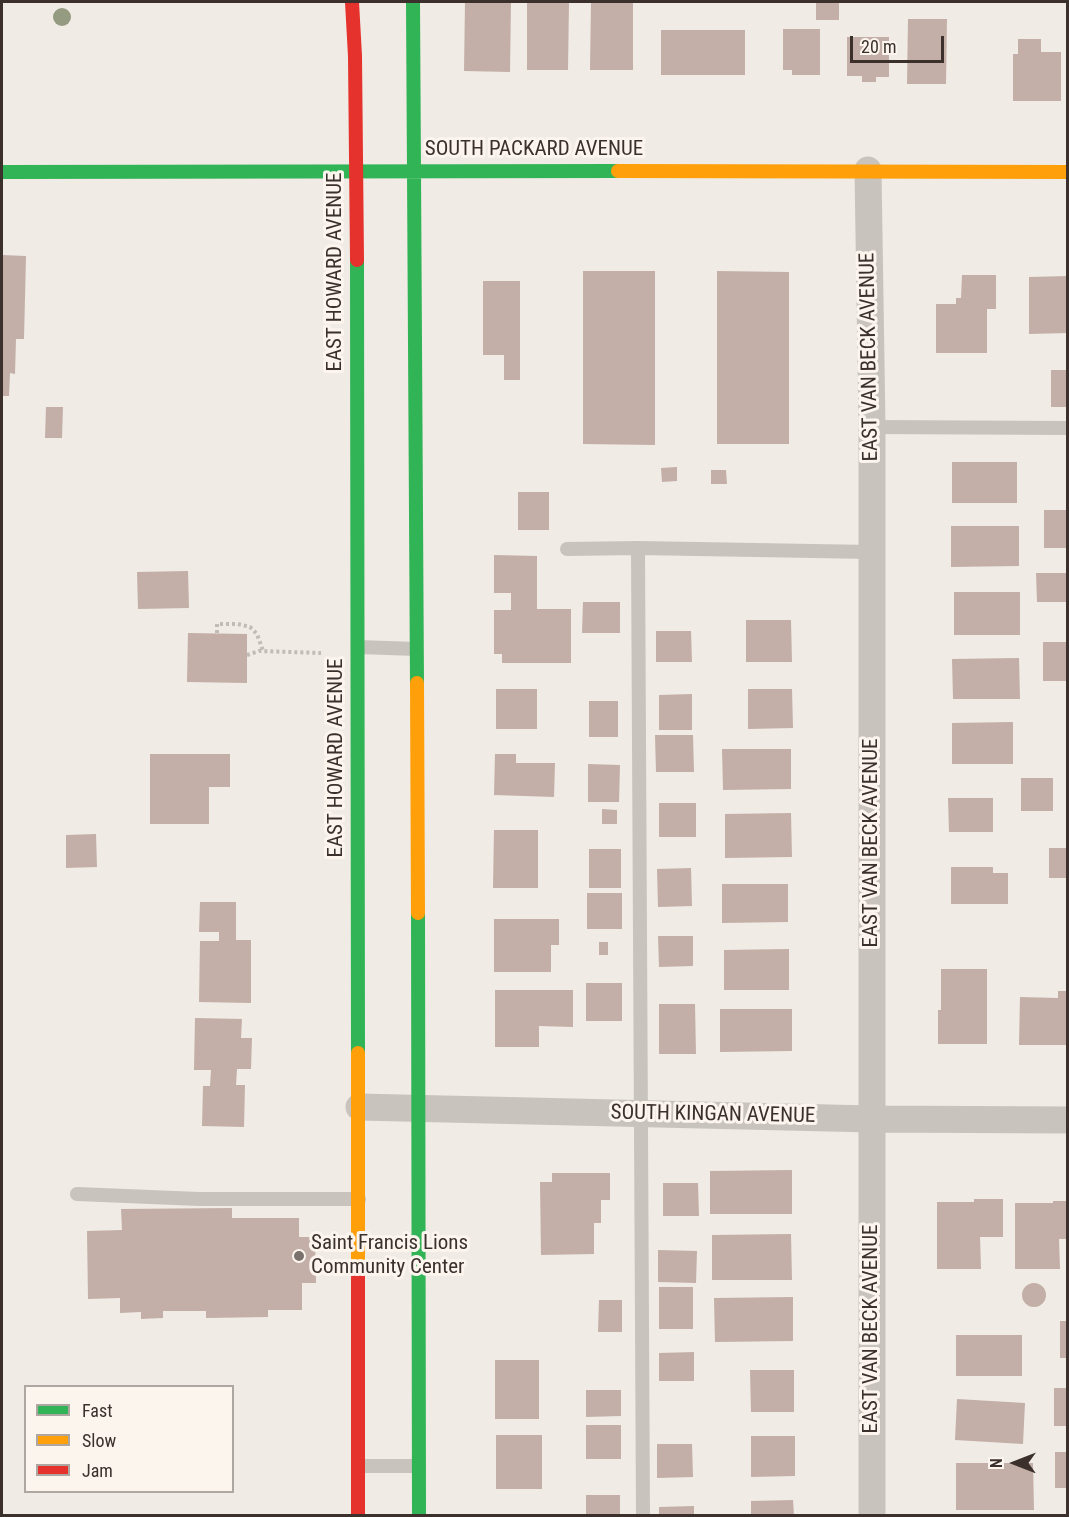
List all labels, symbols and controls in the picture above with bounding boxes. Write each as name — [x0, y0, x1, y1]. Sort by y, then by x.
scale bar — [853, 24, 948, 62]
text: 20 m — [861, 36, 896, 57]
street label: SOUTH PACKARD AVENUE — [425, 137, 643, 163]
street label: EAST HOWARD AVENUE — [323, 172, 349, 372]
street label: EAST VAN BECK AVENUE — [856, 252, 884, 462]
street label: EAST HOWARD AVENUE — [324, 658, 350, 858]
street label: EAST VAN BECK AVENUE — [859, 739, 885, 947]
street label: SOUTH KINGAN AVENUE — [610, 1101, 816, 1129]
street label: EAST VAN BECK AVENUE — [859, 1225, 885, 1433]
place label: Saint Francis Lions Community Center — [311, 1231, 468, 1281]
marker: Saint Francis Lions Community Center — [292, 1249, 306, 1263]
legend — [24, 1385, 234, 1493]
text: Fast — [82, 1400, 113, 1421]
text: Slow — [82, 1430, 116, 1451]
north arrow — [985, 1433, 1045, 1493]
text: N — [987, 1458, 1006, 1468]
text: Jam — [82, 1460, 113, 1481]

